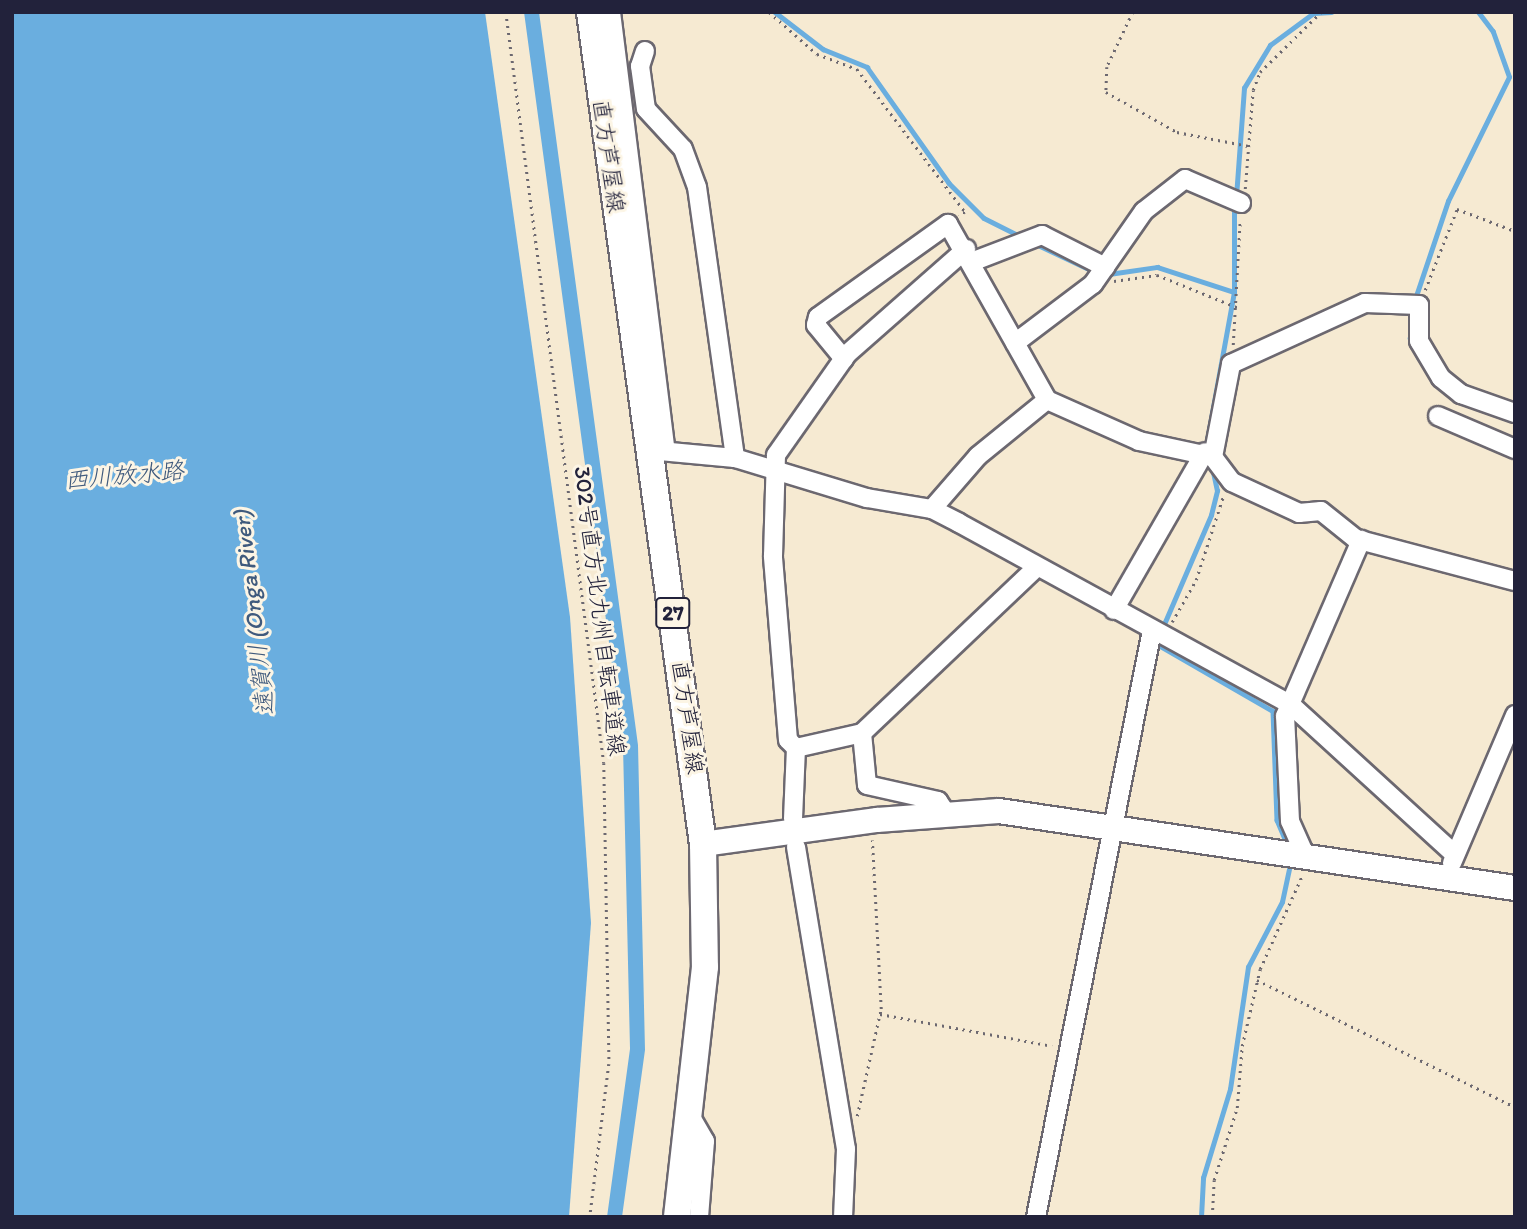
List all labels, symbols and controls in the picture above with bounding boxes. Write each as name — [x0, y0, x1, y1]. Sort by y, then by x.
street label: 直方芦屋線 — [587, 97, 631, 215]
water label: 西川放水路 — [63, 455, 185, 495]
street label: 302号直方北九州自転車道線 — [569, 465, 631, 757]
water label: 遠賀川 (Onga River) — [226, 509, 280, 717]
road number: 27 — [654, 596, 692, 630]
street label: 直方芦屋線 — [666, 658, 710, 776]

